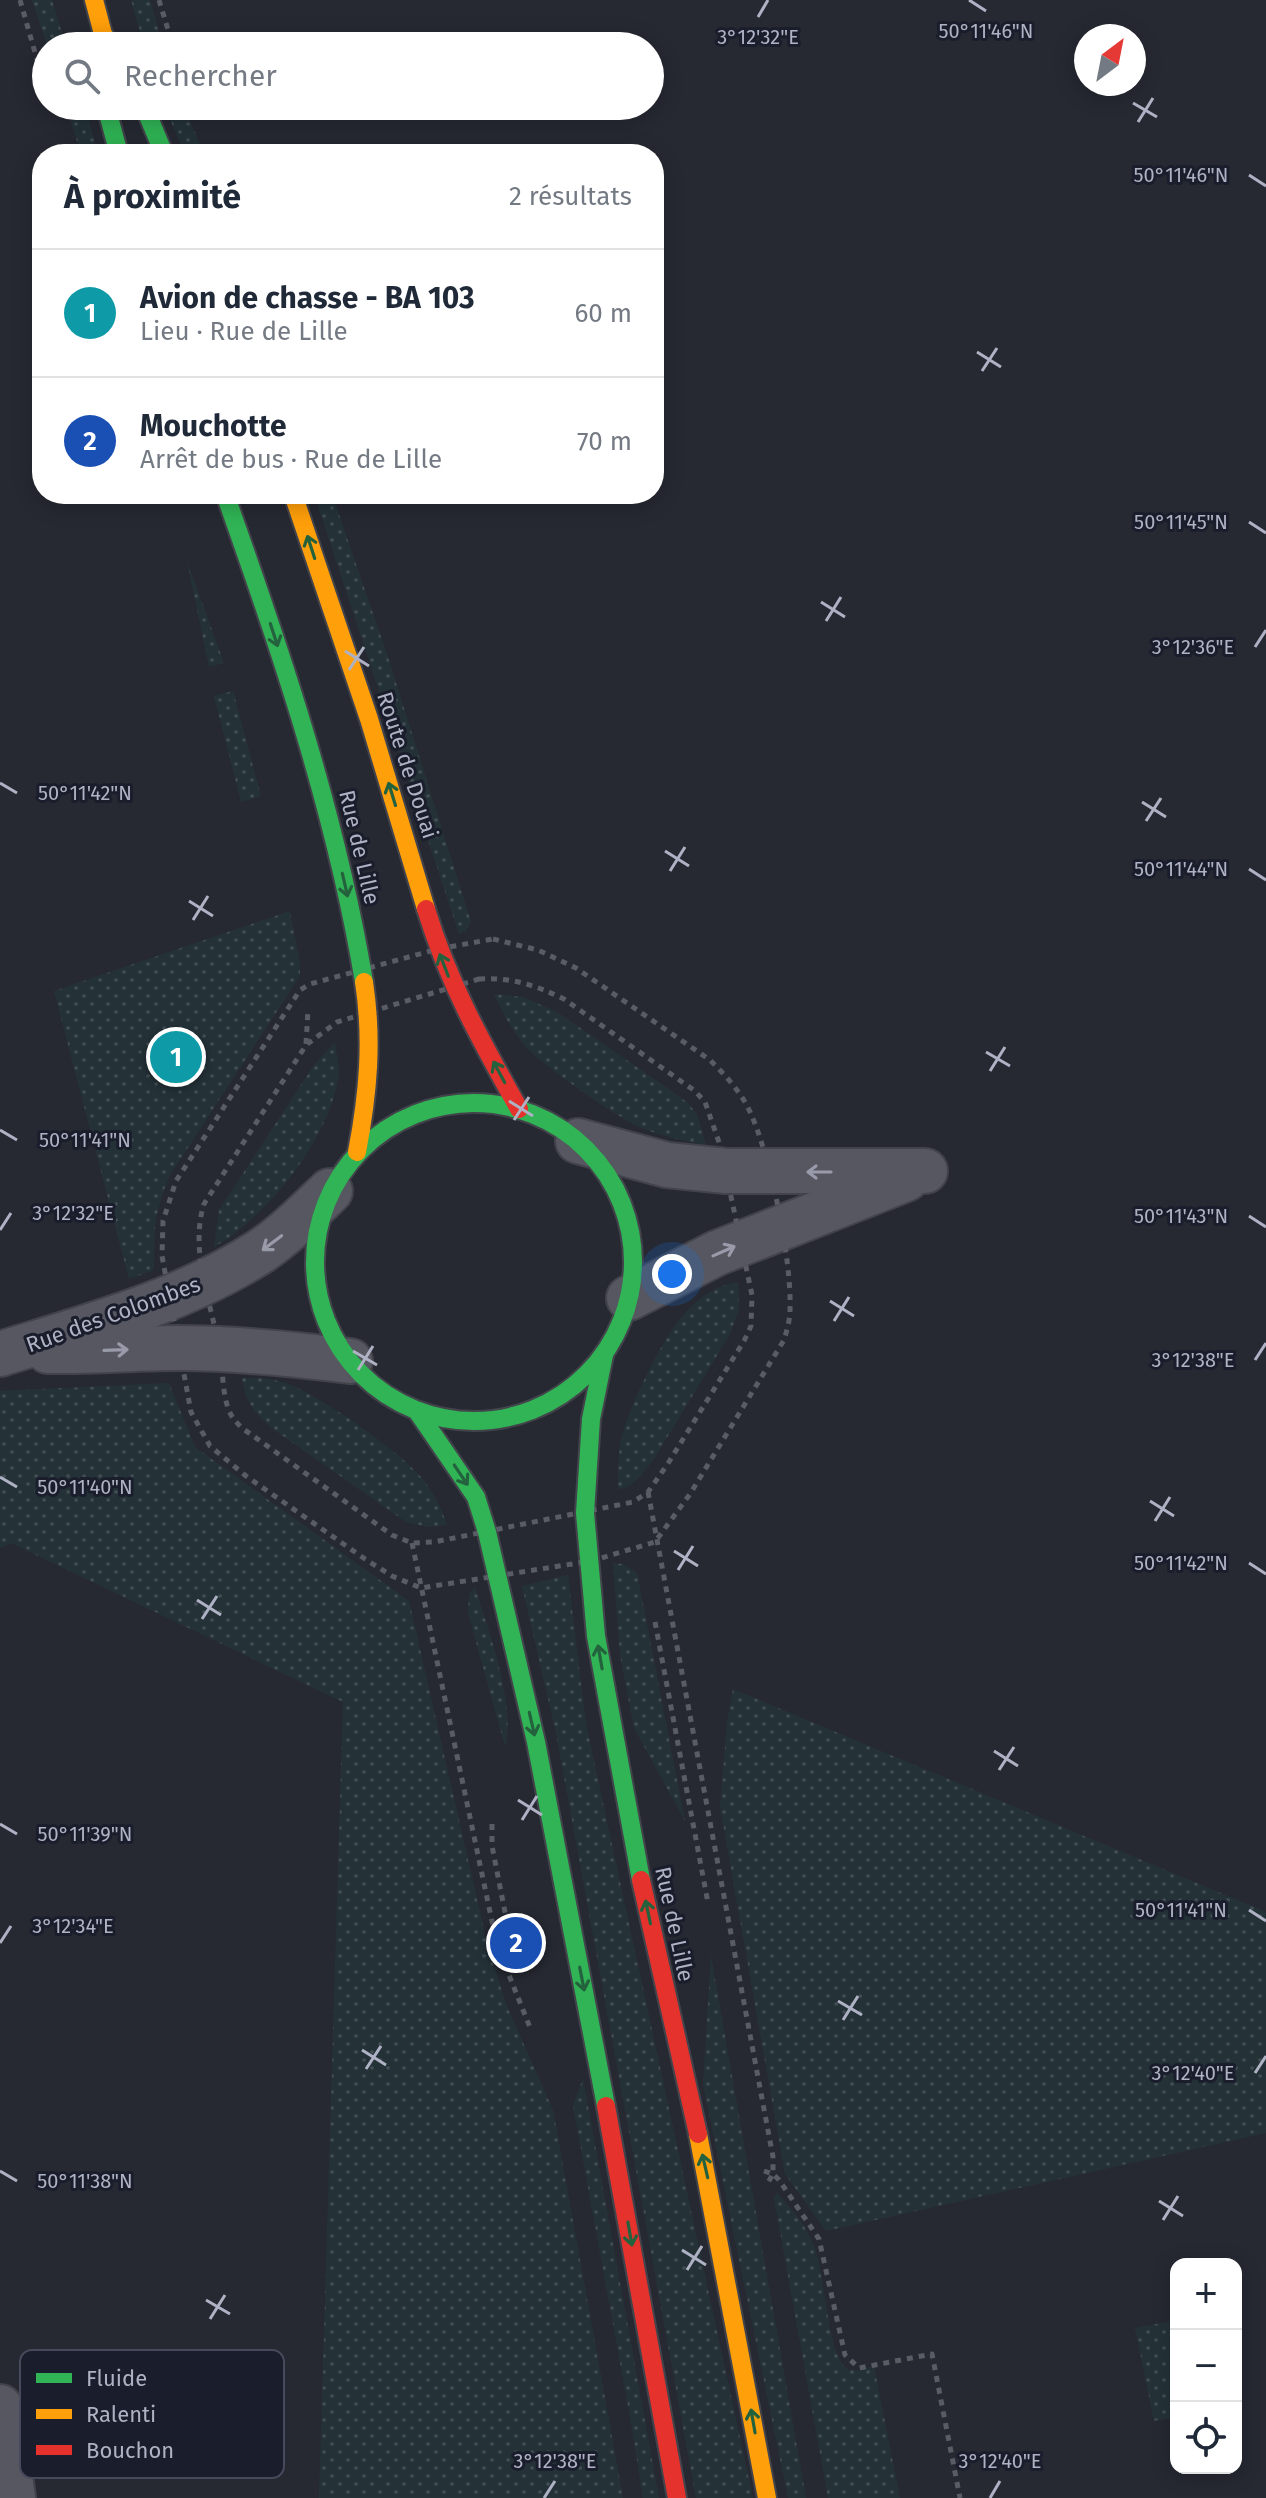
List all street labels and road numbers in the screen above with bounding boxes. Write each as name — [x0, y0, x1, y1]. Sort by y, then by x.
street label: Route de Douai — [371, 688, 444, 842]
street label: Rue de Lille — [333, 787, 386, 907]
street label: Rue des Colombes — [22, 1270, 204, 1359]
street label: Rue de Lille — [649, 1864, 700, 1984]

